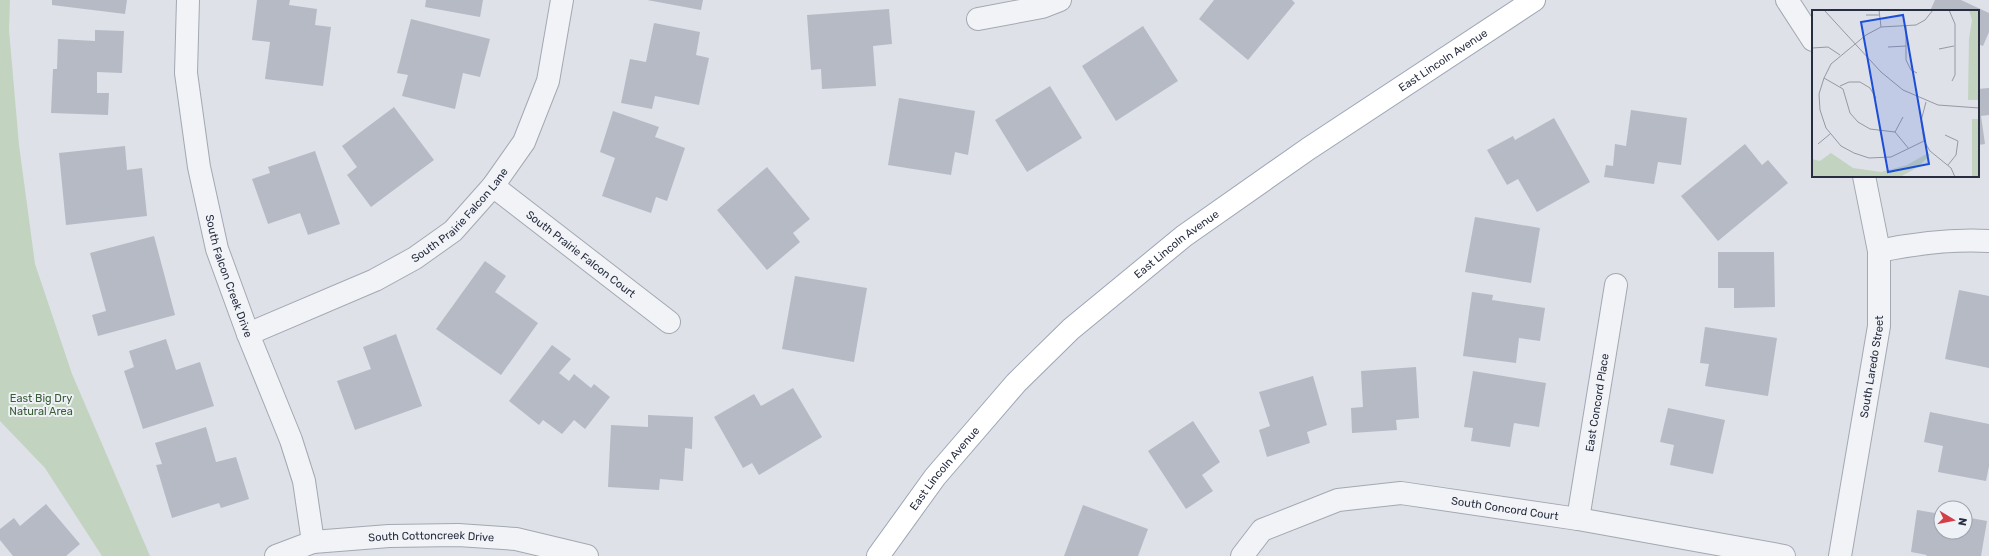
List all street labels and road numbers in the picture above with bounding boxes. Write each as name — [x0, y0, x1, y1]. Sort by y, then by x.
street label: East Lincoln Avenue — [1396, 27, 1490, 94]
street label: South Prairie Falcon Lane — [409, 165, 511, 266]
street label: South Prairie Falcon Court — [523, 208, 638, 301]
street label: East Lincoln Avenue — [1132, 208, 1222, 281]
street label: South Falcon Creek Drive — [203, 213, 255, 339]
street label: South Laredo Street — [1858, 315, 1886, 419]
street label: East Concord Place — [1583, 352, 1612, 453]
street label: East Lincoln Avenue — [907, 424, 982, 513]
street label: South Concord Court — [1450, 494, 1560, 523]
street label: South Cottoncreek Drive — [368, 529, 495, 545]

